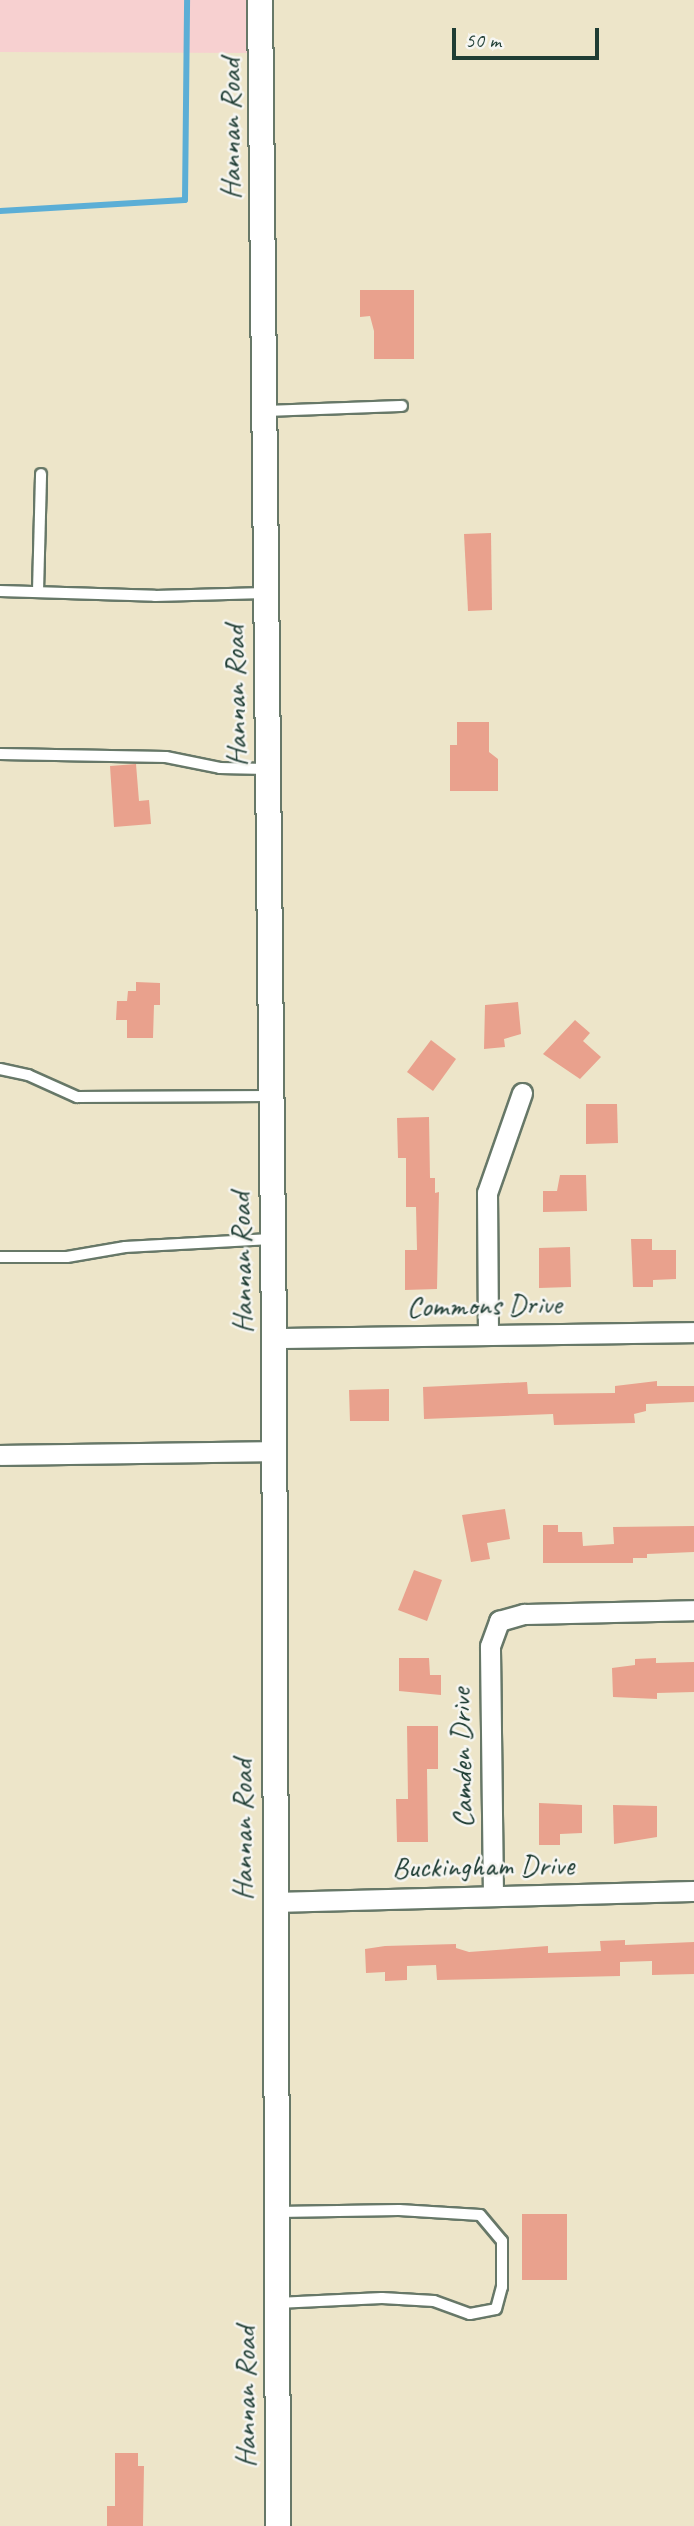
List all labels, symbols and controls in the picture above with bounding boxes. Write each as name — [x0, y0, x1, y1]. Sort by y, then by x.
scale bar — [456, 14, 603, 58]
text: 50 m — [465, 27, 501, 53]
street label: Hannan Road — [212, 59, 248, 199]
street label: Hannan Road — [216, 626, 254, 766]
street label: Hannan Road — [222, 1193, 260, 1333]
street label: Commons Drive — [406, 1286, 562, 1324]
street label: Camden Drive — [442, 1688, 480, 1828]
street label: Hannan Road — [224, 1760, 260, 1900]
street label: Buckingham Drive — [392, 1846, 574, 1886]
street label: Hannan Road — [227, 2327, 263, 2467]

